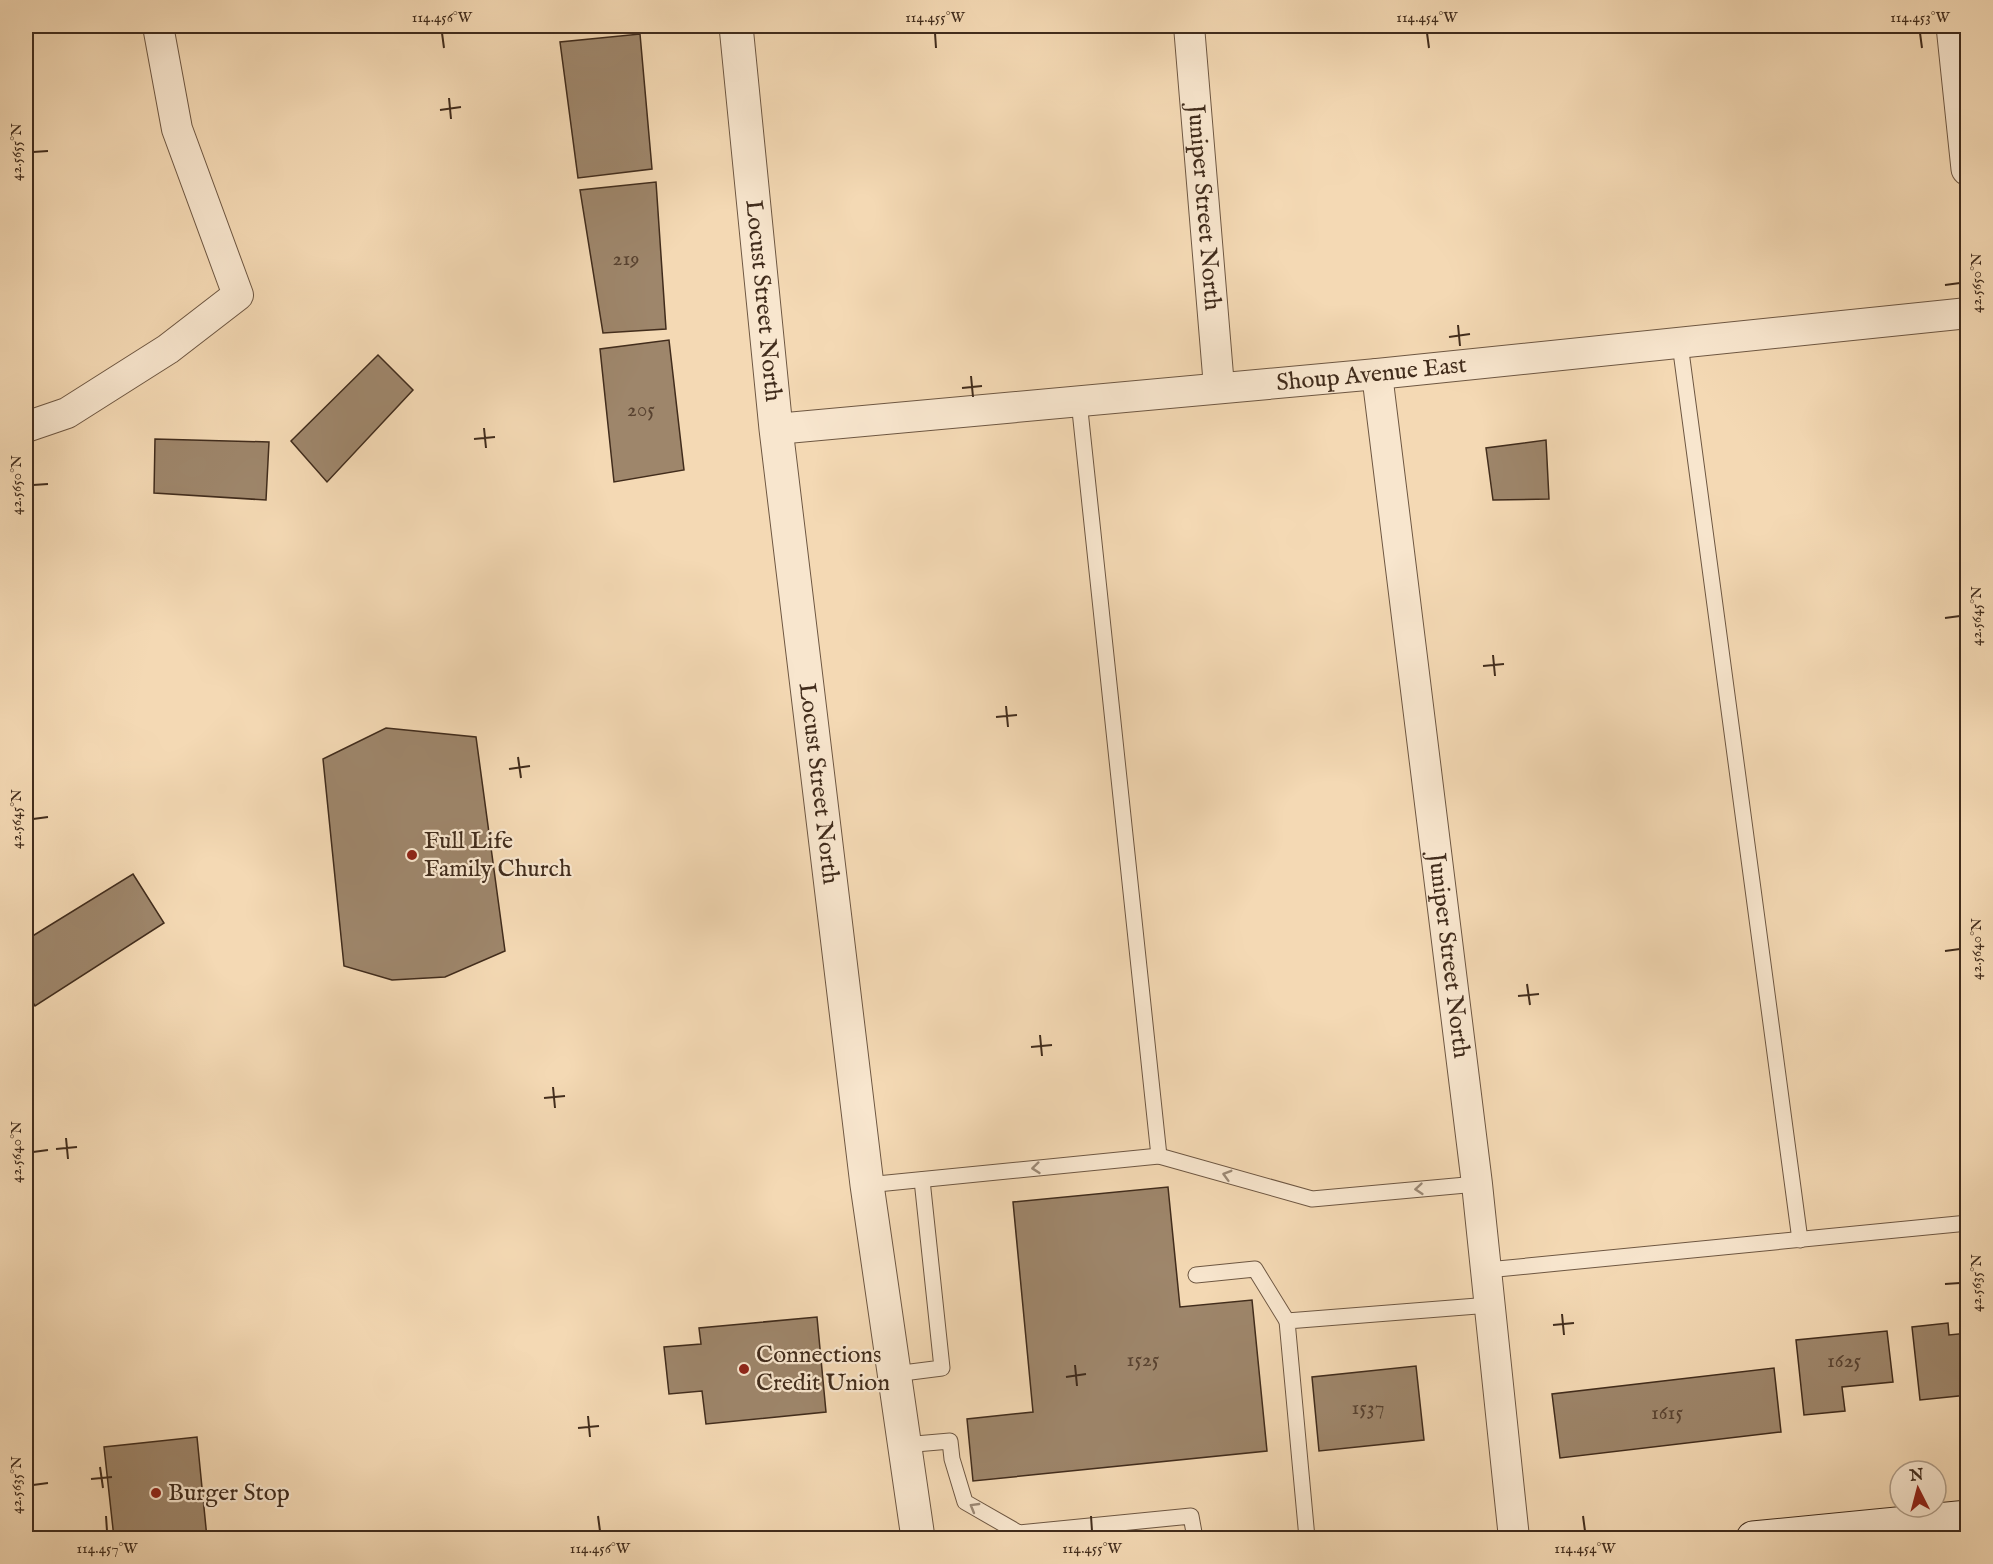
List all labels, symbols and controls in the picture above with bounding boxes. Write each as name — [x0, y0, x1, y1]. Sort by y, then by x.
text: 114.456°W — [412, 8, 473, 27]
text: 114.455°W — [905, 8, 965, 27]
text: 114.454°W — [1396, 8, 1458, 27]
text: 114.453°W — [1890, 8, 1950, 27]
street label: Juniper Street North — [1180, 100, 1228, 312]
text: 42.5655°N — [7, 123, 26, 181]
street label: Locust Street North — [738, 198, 789, 403]
house number: 219 — [613, 246, 639, 273]
text: 42.5650°N — [1967, 253, 1986, 313]
street label: Shoup Avenue East — [1275, 349, 1468, 399]
house number: 205 — [627, 397, 655, 424]
text: 42.5650°N — [7, 455, 26, 515]
text: 42.5645°N — [1967, 586, 1986, 646]
street label: Locust Street North — [791, 681, 846, 886]
text: 42.5645°N — [7, 789, 26, 849]
place label: Full Life Family Church — [424, 826, 572, 885]
marker: Full Life Family Church — [405, 848, 419, 862]
street label: Juniper Street North — [1420, 848, 1477, 1060]
text: 42.5640°N — [1967, 918, 1986, 980]
text: 42.5640°N — [7, 1121, 26, 1183]
one-way arrow — [1031, 1161, 1040, 1174]
one-way arrow — [1223, 1170, 1233, 1182]
one-way arrow — [1414, 1182, 1423, 1195]
text: 42.5635°N — [1967, 1254, 1986, 1312]
place label: Connections Credit Union — [756, 1340, 890, 1399]
house number: 1525 — [1127, 1347, 1160, 1374]
house number: 1625 — [1827, 1348, 1861, 1375]
marker: Connections Credit Union — [737, 1362, 751, 1376]
house number: 1537 — [1351, 1395, 1385, 1422]
house number: 1615 — [1651, 1400, 1683, 1427]
text: 42.5635°N — [7, 1456, 26, 1514]
north arrow — [1888, 1459, 1948, 1519]
text: N — [1908, 1465, 1925, 1487]
place label: Burger Stop — [168, 1478, 290, 1509]
marker: Burger Stop — [149, 1486, 163, 1500]
one-way arrow — [970, 1503, 980, 1514]
text: 114.457°W — [77, 1539, 138, 1558]
text: 114.456°W — [570, 1539, 631, 1558]
text: 114.455°W — [1062, 1539, 1122, 1558]
text: 114.454°W — [1554, 1539, 1616, 1558]

